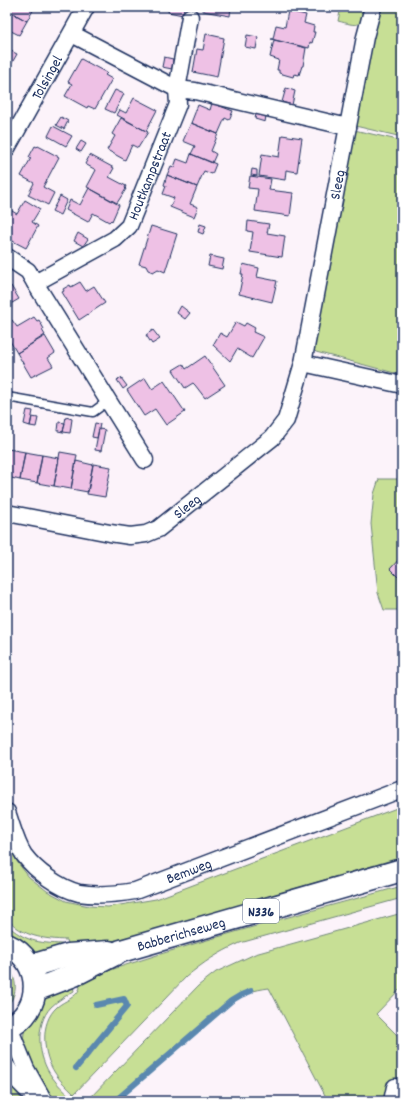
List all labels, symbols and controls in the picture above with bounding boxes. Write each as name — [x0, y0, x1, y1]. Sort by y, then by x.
street label: Tolsingel — [27, 52, 70, 104]
street label: Houtkampstraat — [123, 128, 179, 224]
street label: Sleeg — [325, 168, 352, 202]
street label: Sleeg — [169, 490, 207, 526]
street label: Bemweg — [164, 854, 215, 891]
road number: N336 — [243, 899, 279, 923]
street label: Babberichseweg — [135, 912, 228, 959]

